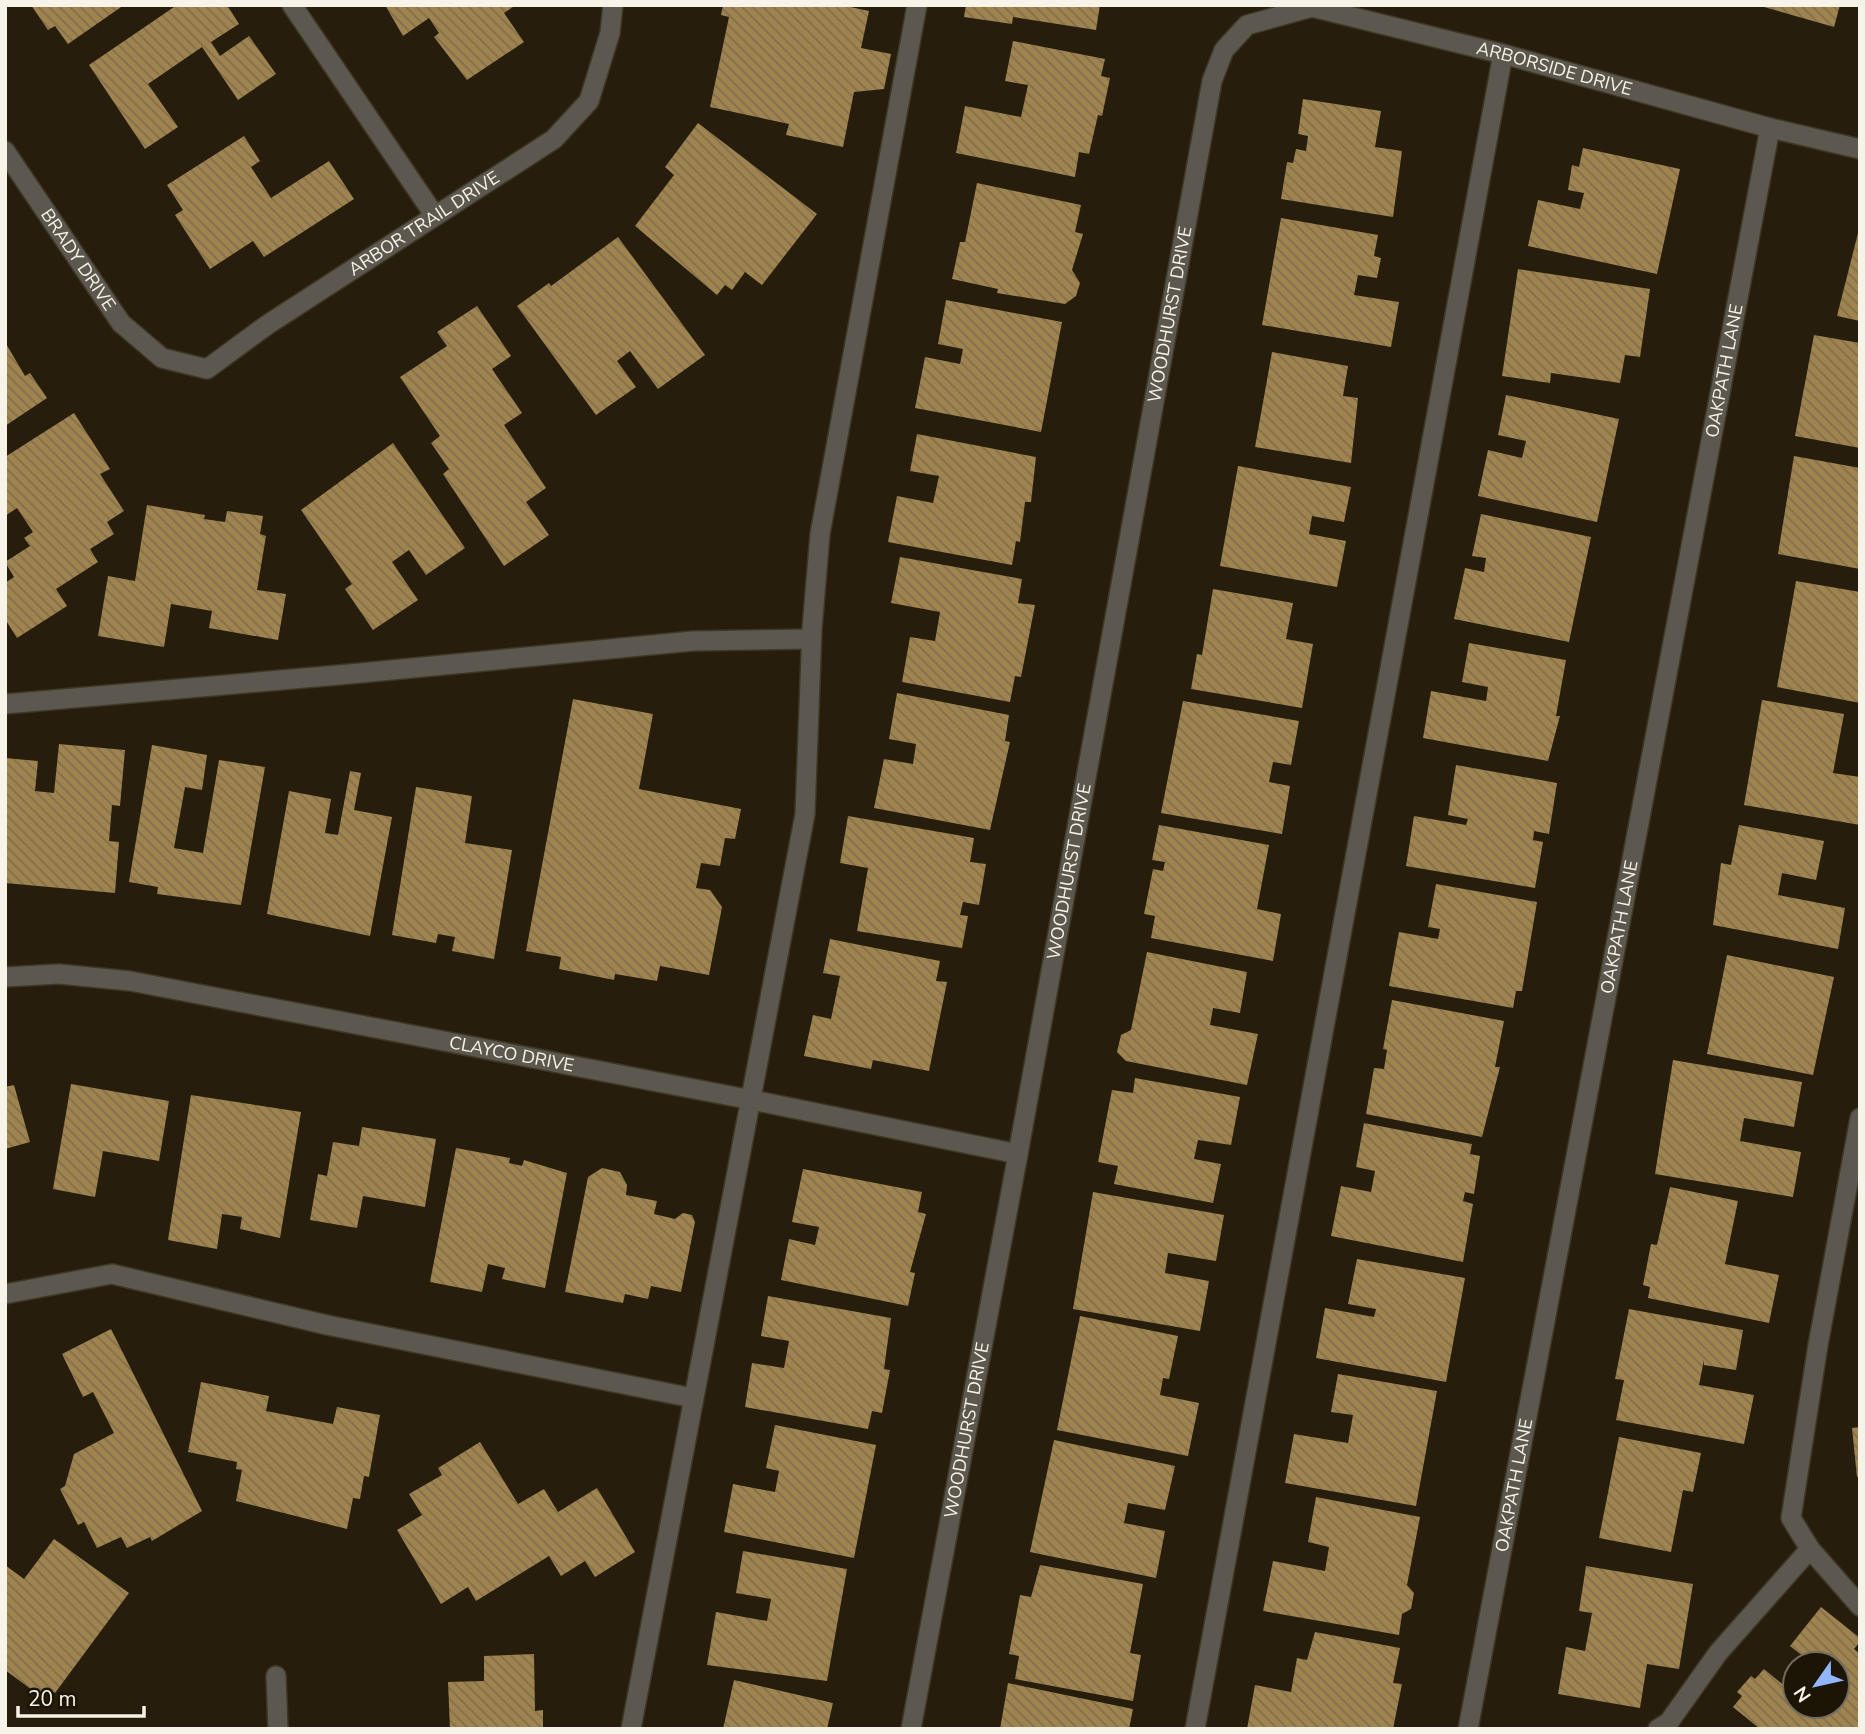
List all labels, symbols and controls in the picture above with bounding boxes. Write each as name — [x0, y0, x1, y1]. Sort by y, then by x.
street label: ARBORSIDE DRIVE — [1474, 36, 1635, 101]
street label: ARBOR TRAIL DRIVE — [344, 166, 504, 281]
street label: BRADY DRIVE — [35, 204, 121, 315]
street label: WOODHURST DRIVE — [1142, 224, 1197, 404]
street label: OAKPATH LANE — [1700, 302, 1749, 440]
street label: WOODHURST DRIVE — [1041, 781, 1097, 961]
street label: OAKPATH LANE — [1595, 858, 1644, 996]
street label: CLAYCO DRIVE — [447, 1030, 576, 1078]
street label: WOODHURST DRIVE — [938, 1340, 995, 1520]
street label: OAKPATH LANE — [1490, 1417, 1538, 1554]
north arrow — [1781, 1650, 1851, 1720]
scale bar — [18, 1674, 144, 1718]
text: N — [1788, 1681, 1817, 1707]
text: 20 m — [28, 1685, 77, 1713]

